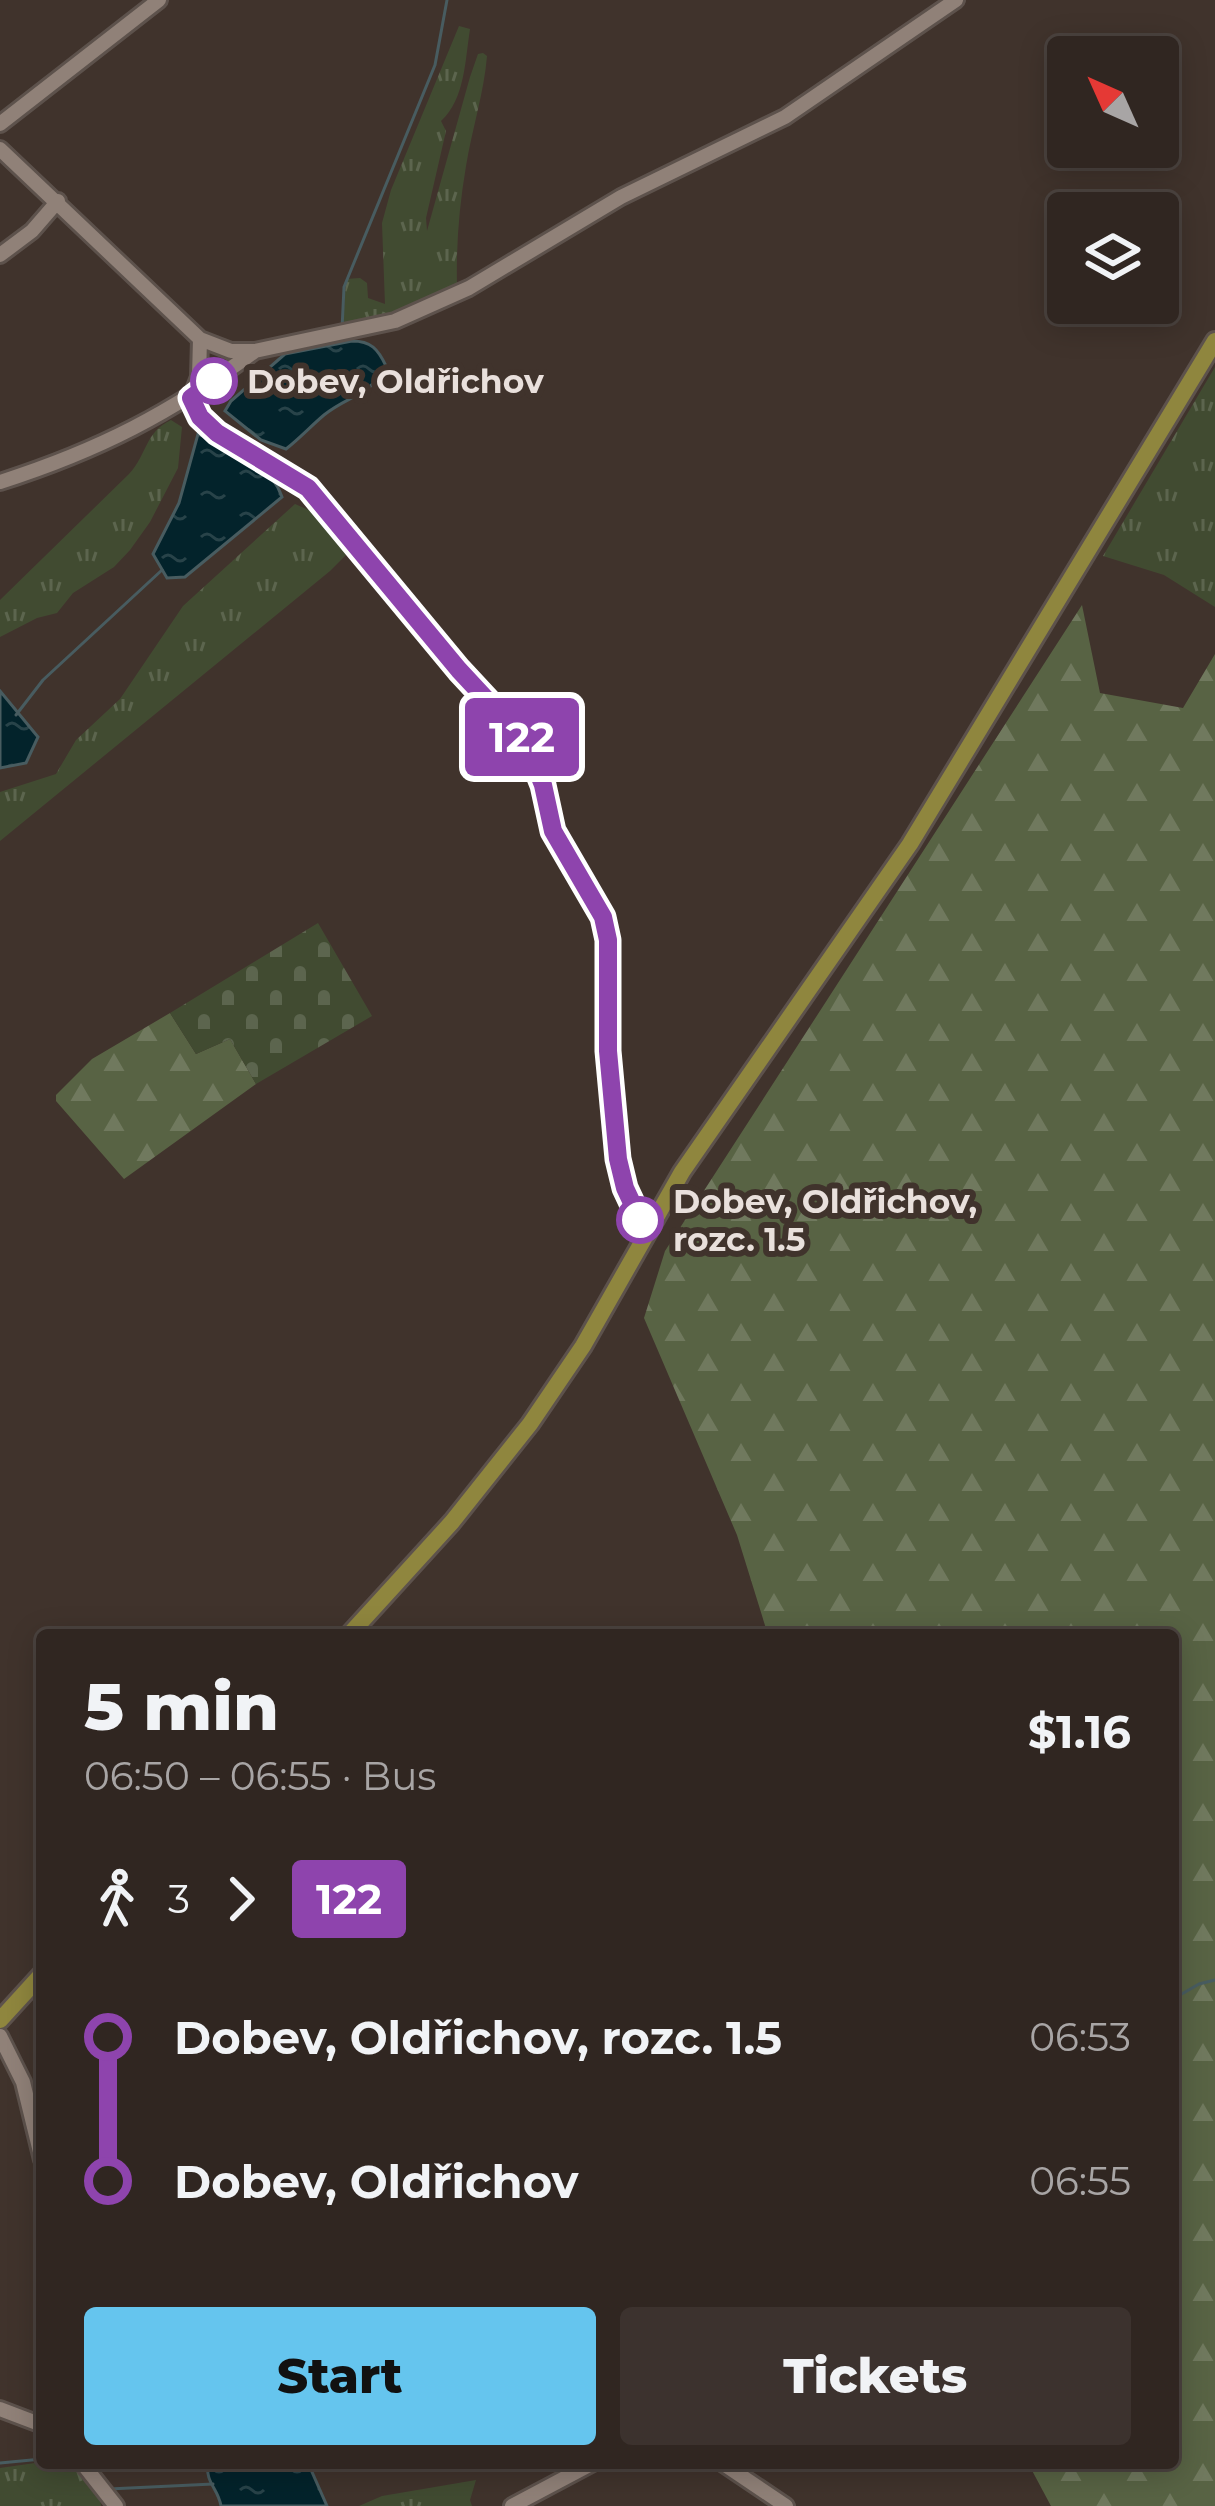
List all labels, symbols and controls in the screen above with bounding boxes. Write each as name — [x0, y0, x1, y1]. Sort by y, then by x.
north arrow — [1047, 36, 1179, 168]
map controls — [1047, 36, 1179, 324]
button: layers — [1047, 192, 1179, 324]
marker: Dobev, Oldřichov — [192, 359, 236, 403]
place label: Dobev, Oldřichov — [247, 361, 544, 401]
line badge: 122 — [453, 698, 591, 776]
text: 122 — [489, 711, 555, 763]
place label: Dobev, Oldřichov, rozc. 1.5 — [673, 1181, 977, 1259]
marker: Dobev, Oldřichov, rozc. 1.5 — [618, 1198, 662, 1242]
text: 5 min — [84, 1666, 279, 1747]
text: $1.16 — [1028, 1704, 1131, 1759]
text: 06:50 – 06:55 · Bus — [84, 1752, 436, 1800]
icon: walk — [84, 1866, 150, 1932]
icon: forward — [208, 1866, 274, 1932]
text: 122 — [316, 1873, 382, 1925]
text: 3 — [168, 1875, 190, 1923]
text: Dobev, Oldřichov, rozc. 1.5 — [174, 2010, 782, 2065]
text: 06:53 — [1029, 2013, 1131, 2061]
text: Dobev, Oldřichov — [174, 2154, 579, 2209]
text: 06:55 — [1029, 2157, 1131, 2205]
button: Start — [84, 2307, 596, 2445]
button: Tickets — [620, 2307, 1131, 2445]

